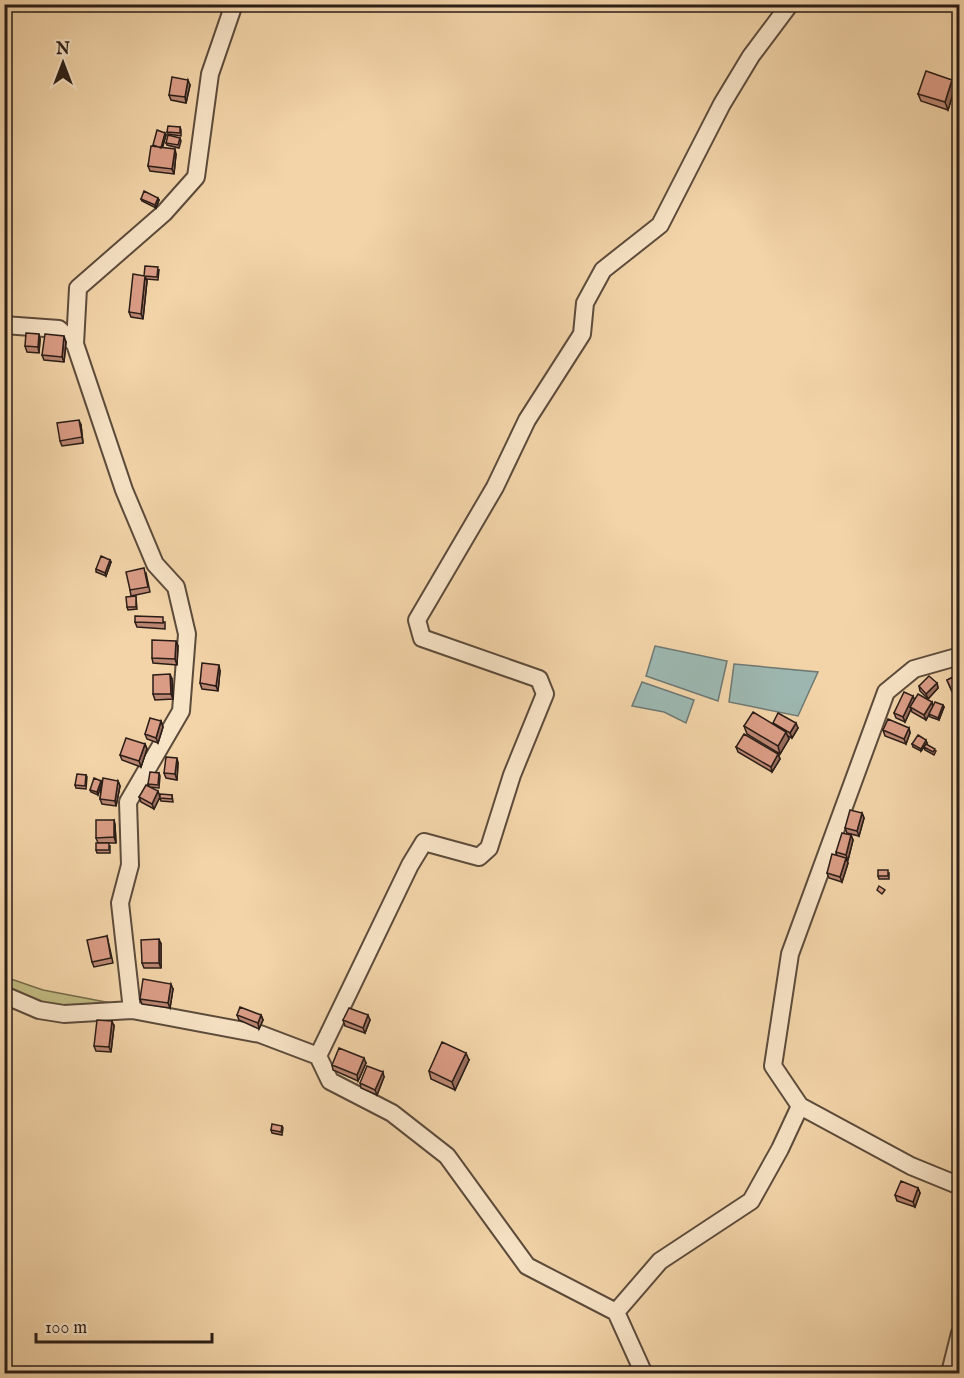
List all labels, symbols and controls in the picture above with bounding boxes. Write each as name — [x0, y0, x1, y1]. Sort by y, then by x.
north arrow — [33, 33, 93, 93]
text: N — [55, 40, 70, 60]
scale bar — [36, 1306, 212, 1344]
text: 100 m — [45, 1317, 87, 1340]

